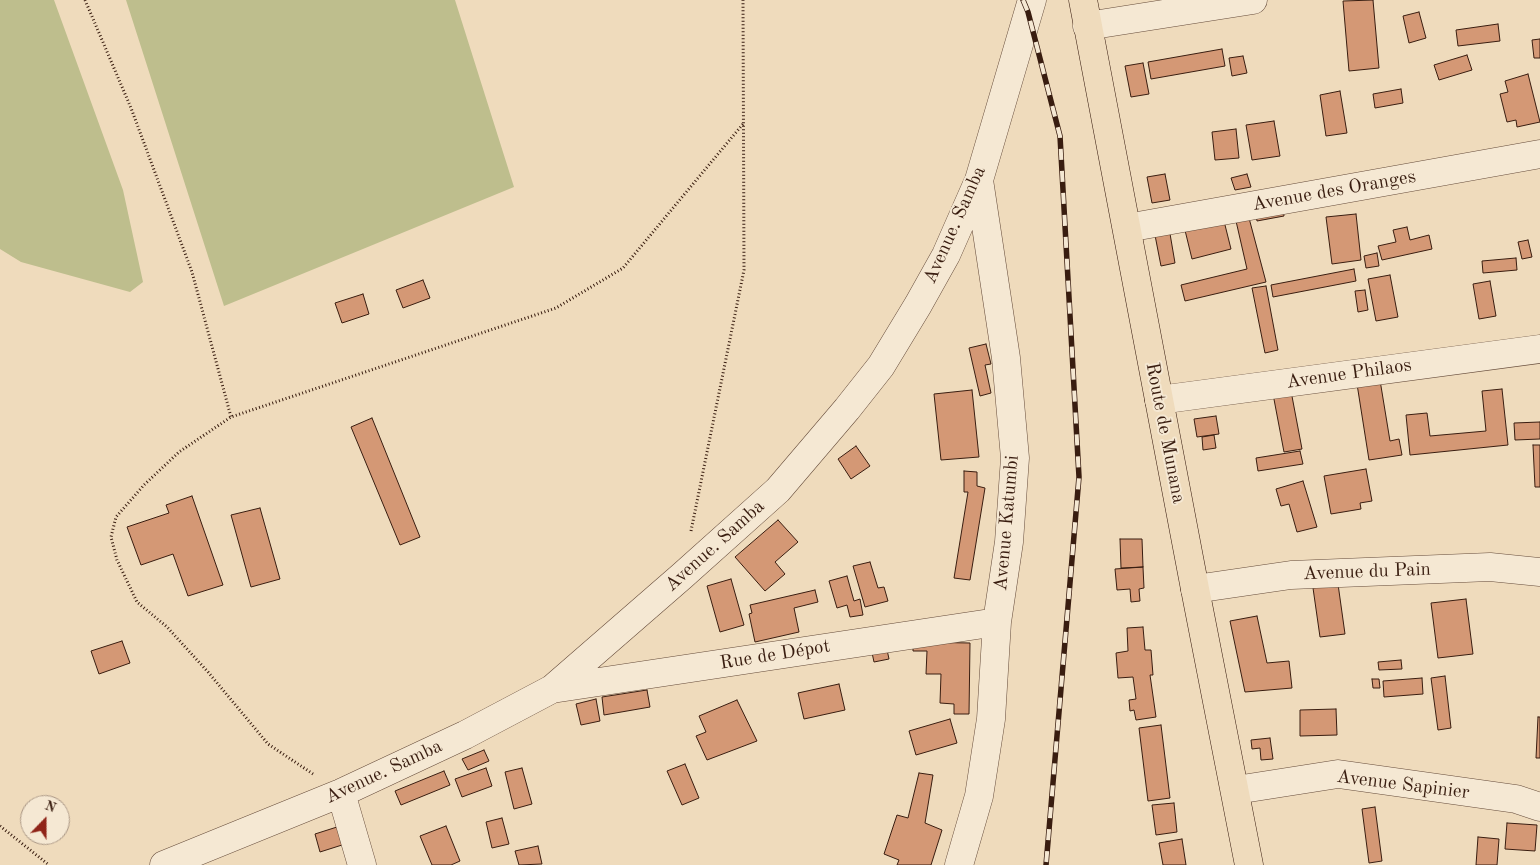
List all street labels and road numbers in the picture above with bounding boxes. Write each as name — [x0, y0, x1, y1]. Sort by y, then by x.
street label: Avenue. Samba — [919, 163, 991, 287]
street label: Avenue des Oranges — [1250, 165, 1418, 217]
street label: Avenue Philaos — [1285, 354, 1413, 394]
street label: Route de Munana — [1140, 361, 1190, 505]
street label: Avenue Katumbi — [990, 454, 1024, 592]
street label: Avenue. Samba — [660, 495, 770, 597]
street label: Avenue du Pain — [1303, 558, 1431, 586]
street label: Rue de Dépot — [718, 635, 832, 675]
street label: Avenue. Samba — [322, 735, 446, 809]
street label: Avenue Sapinier — [1335, 766, 1471, 804]

